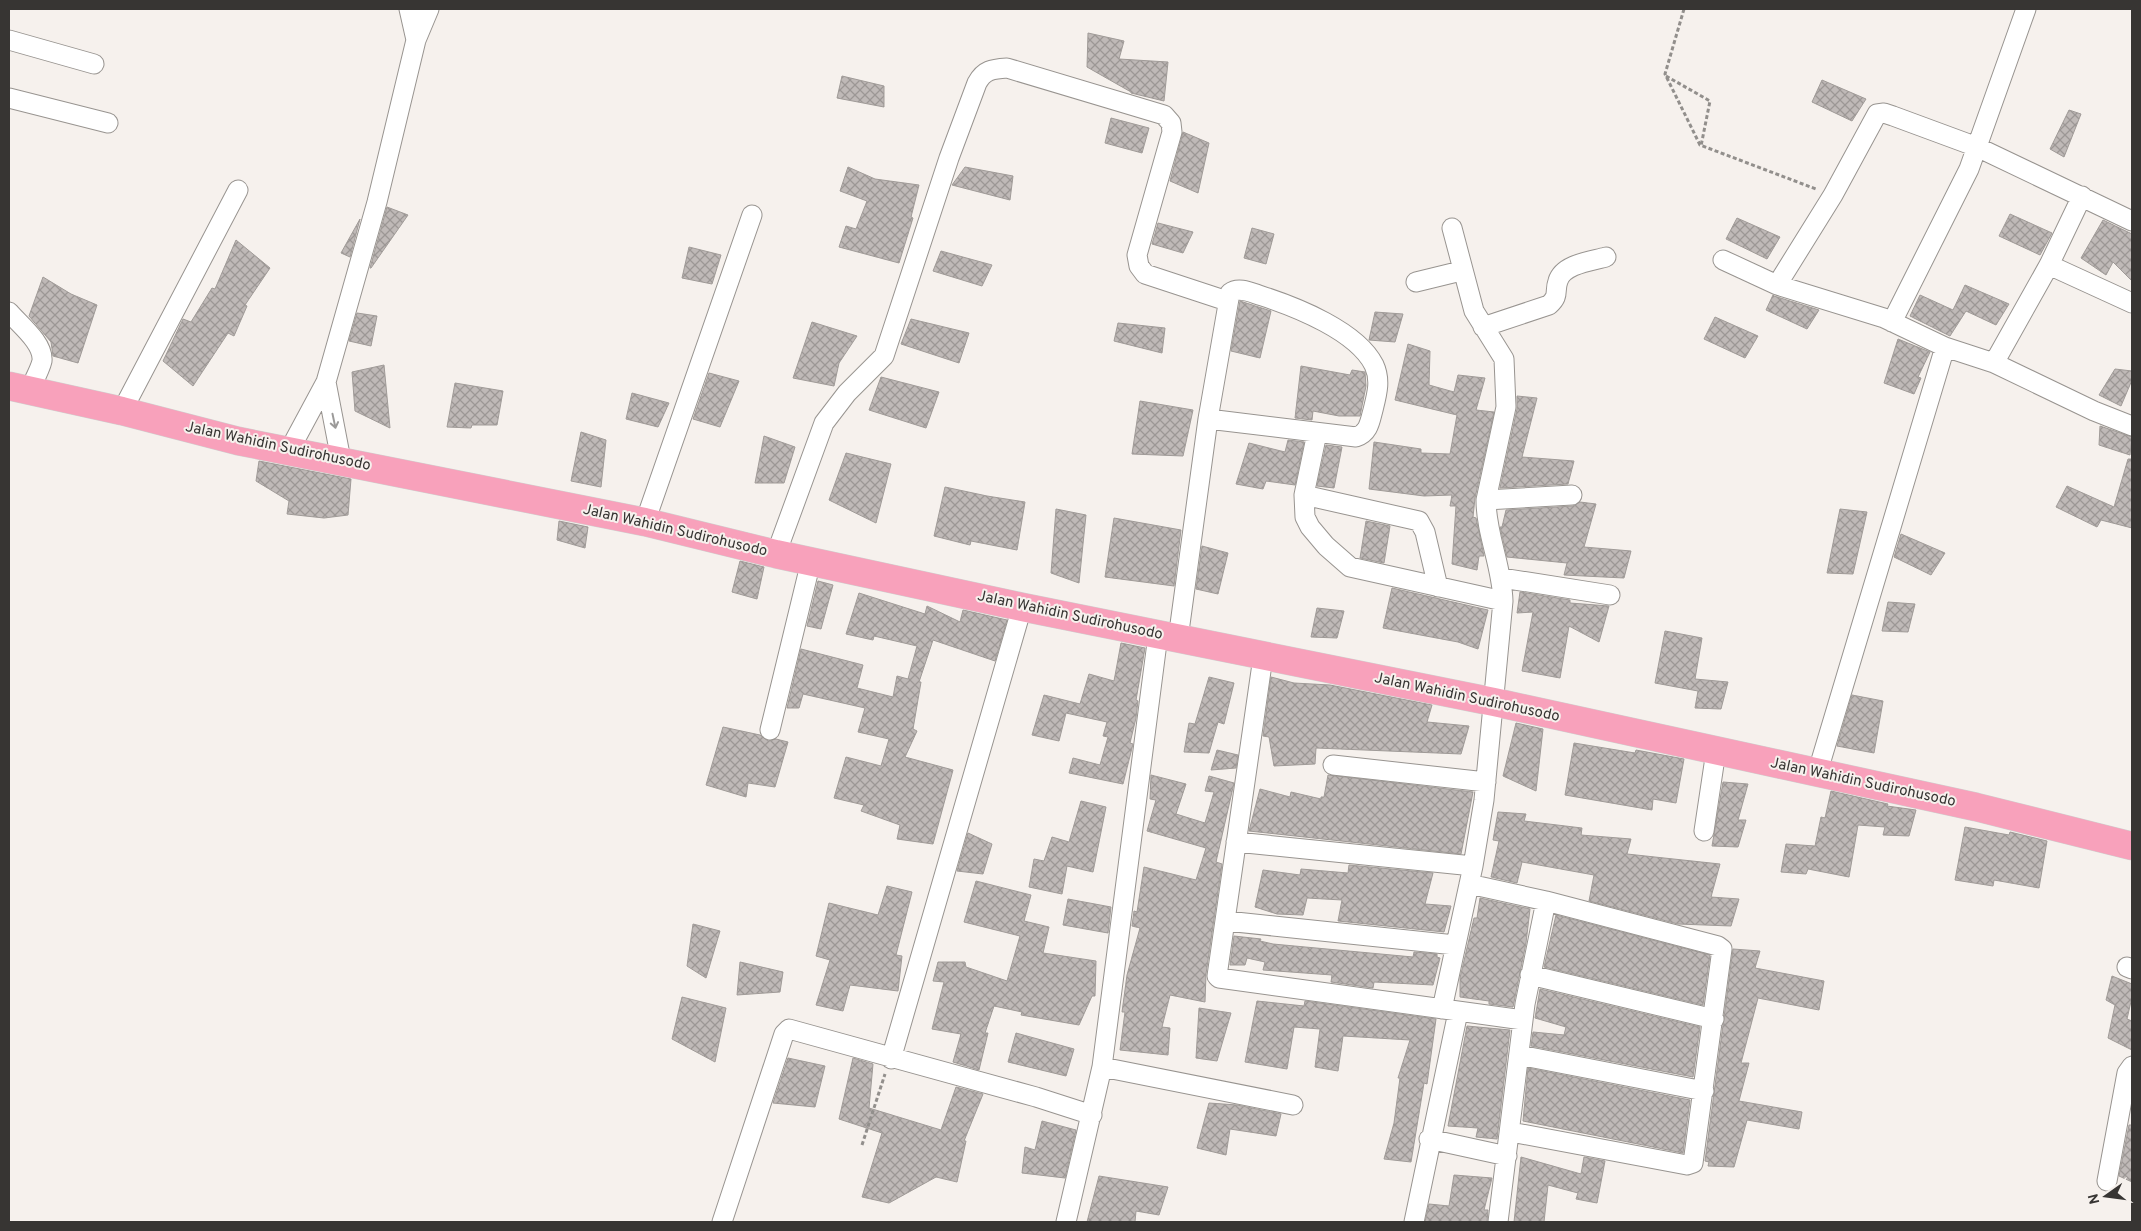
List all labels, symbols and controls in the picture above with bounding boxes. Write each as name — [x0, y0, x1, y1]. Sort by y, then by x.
one-way arrow — [330, 412, 339, 428]
street label: Jalan Wahidin Sudirohusodo — [184, 418, 372, 476]
street label: Jalan Wahidin Sudirohusodo — [581, 500, 769, 562]
street label: Jalan Wahidin Sudirohusodo — [976, 587, 1164, 645]
street label: Jalan Wahidin Sudirohusodo — [1373, 669, 1561, 727]
street label: Jalan Wahidin Sudirohusodo — [1769, 754, 1957, 812]
north arrow — [2081, 1171, 2131, 1221]
text: N — [2085, 1192, 2104, 1206]

